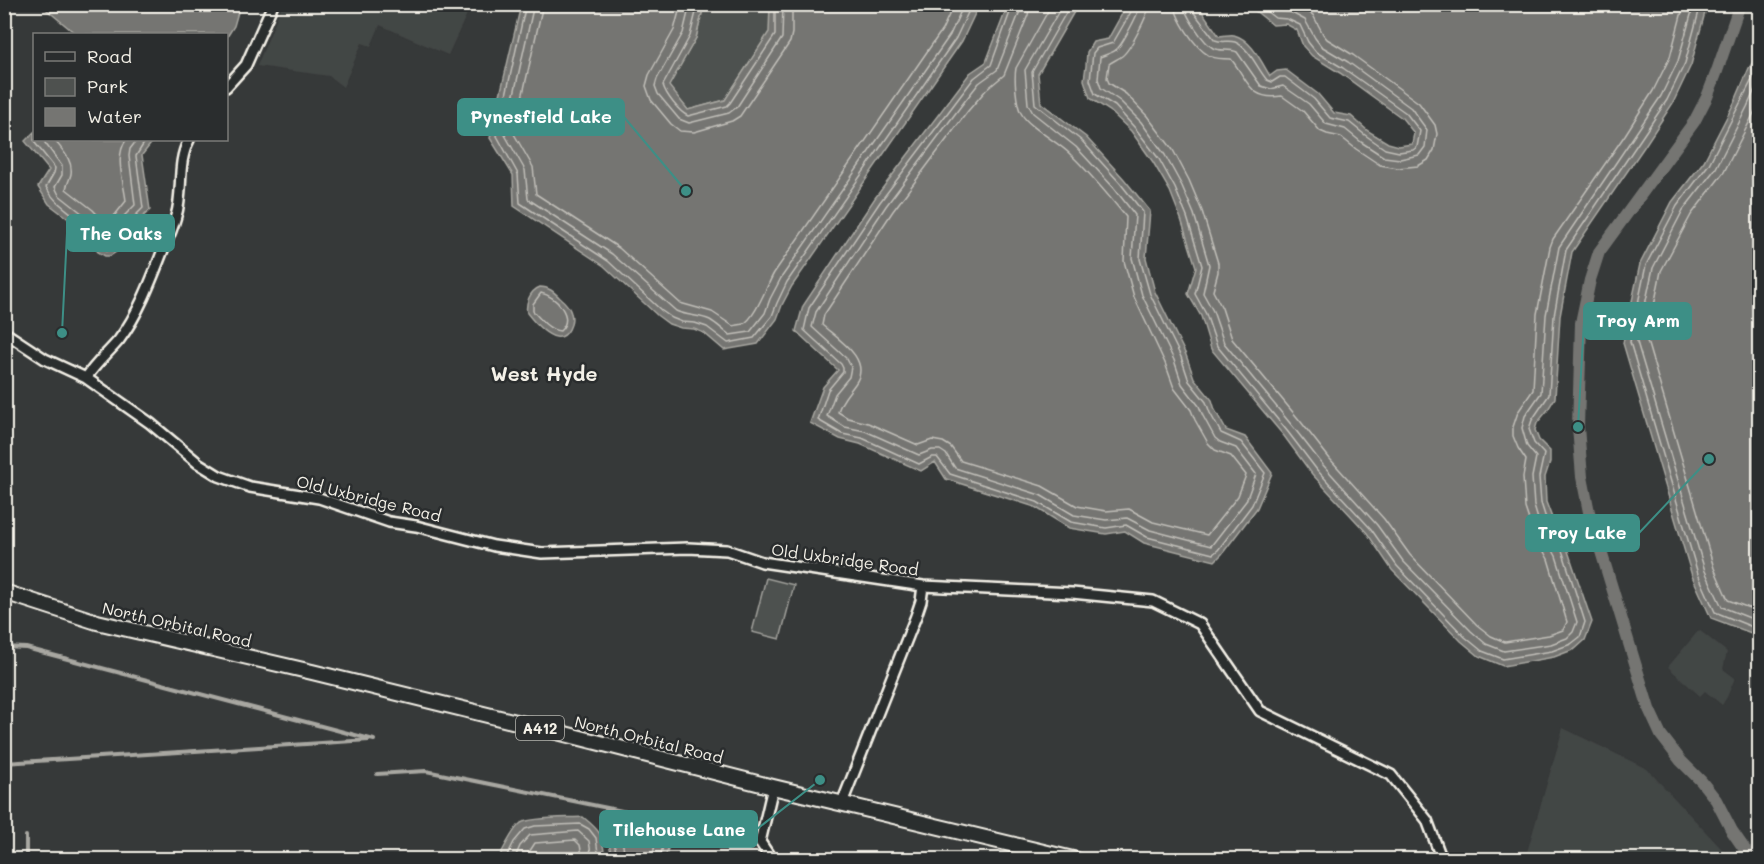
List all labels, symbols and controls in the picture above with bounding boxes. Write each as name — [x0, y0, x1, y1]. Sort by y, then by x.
legend — [33, 33, 228, 141]
text: Road — [87, 44, 132, 68]
text: Park — [87, 74, 128, 98]
callout: Pynesfield Lake — [458, 99, 624, 135]
text: Water — [87, 104, 142, 128]
text: Pynesfield Lake — [470, 104, 612, 128]
callout: The Oaks — [67, 215, 174, 251]
text: The Oaks — [80, 221, 162, 245]
callout: Troy Arm — [1584, 303, 1691, 339]
text: Troy Arm — [1596, 308, 1680, 332]
district label: West Hyde — [491, 360, 597, 386]
street label: Old Uxbridge Road — [295, 470, 443, 526]
callout: Troy Lake — [1526, 515, 1639, 551]
text: Troy Lake — [1537, 520, 1627, 544]
street label: Old Uxbridge Road — [770, 538, 920, 580]
street label: North Orbital Road — [100, 597, 254, 651]
street label: North Orbital Road — [573, 710, 725, 768]
road number: A412 — [516, 716, 564, 740]
callout: Tilehouse Lane — [600, 811, 757, 847]
text: Tilehouse Lane — [613, 817, 746, 841]

